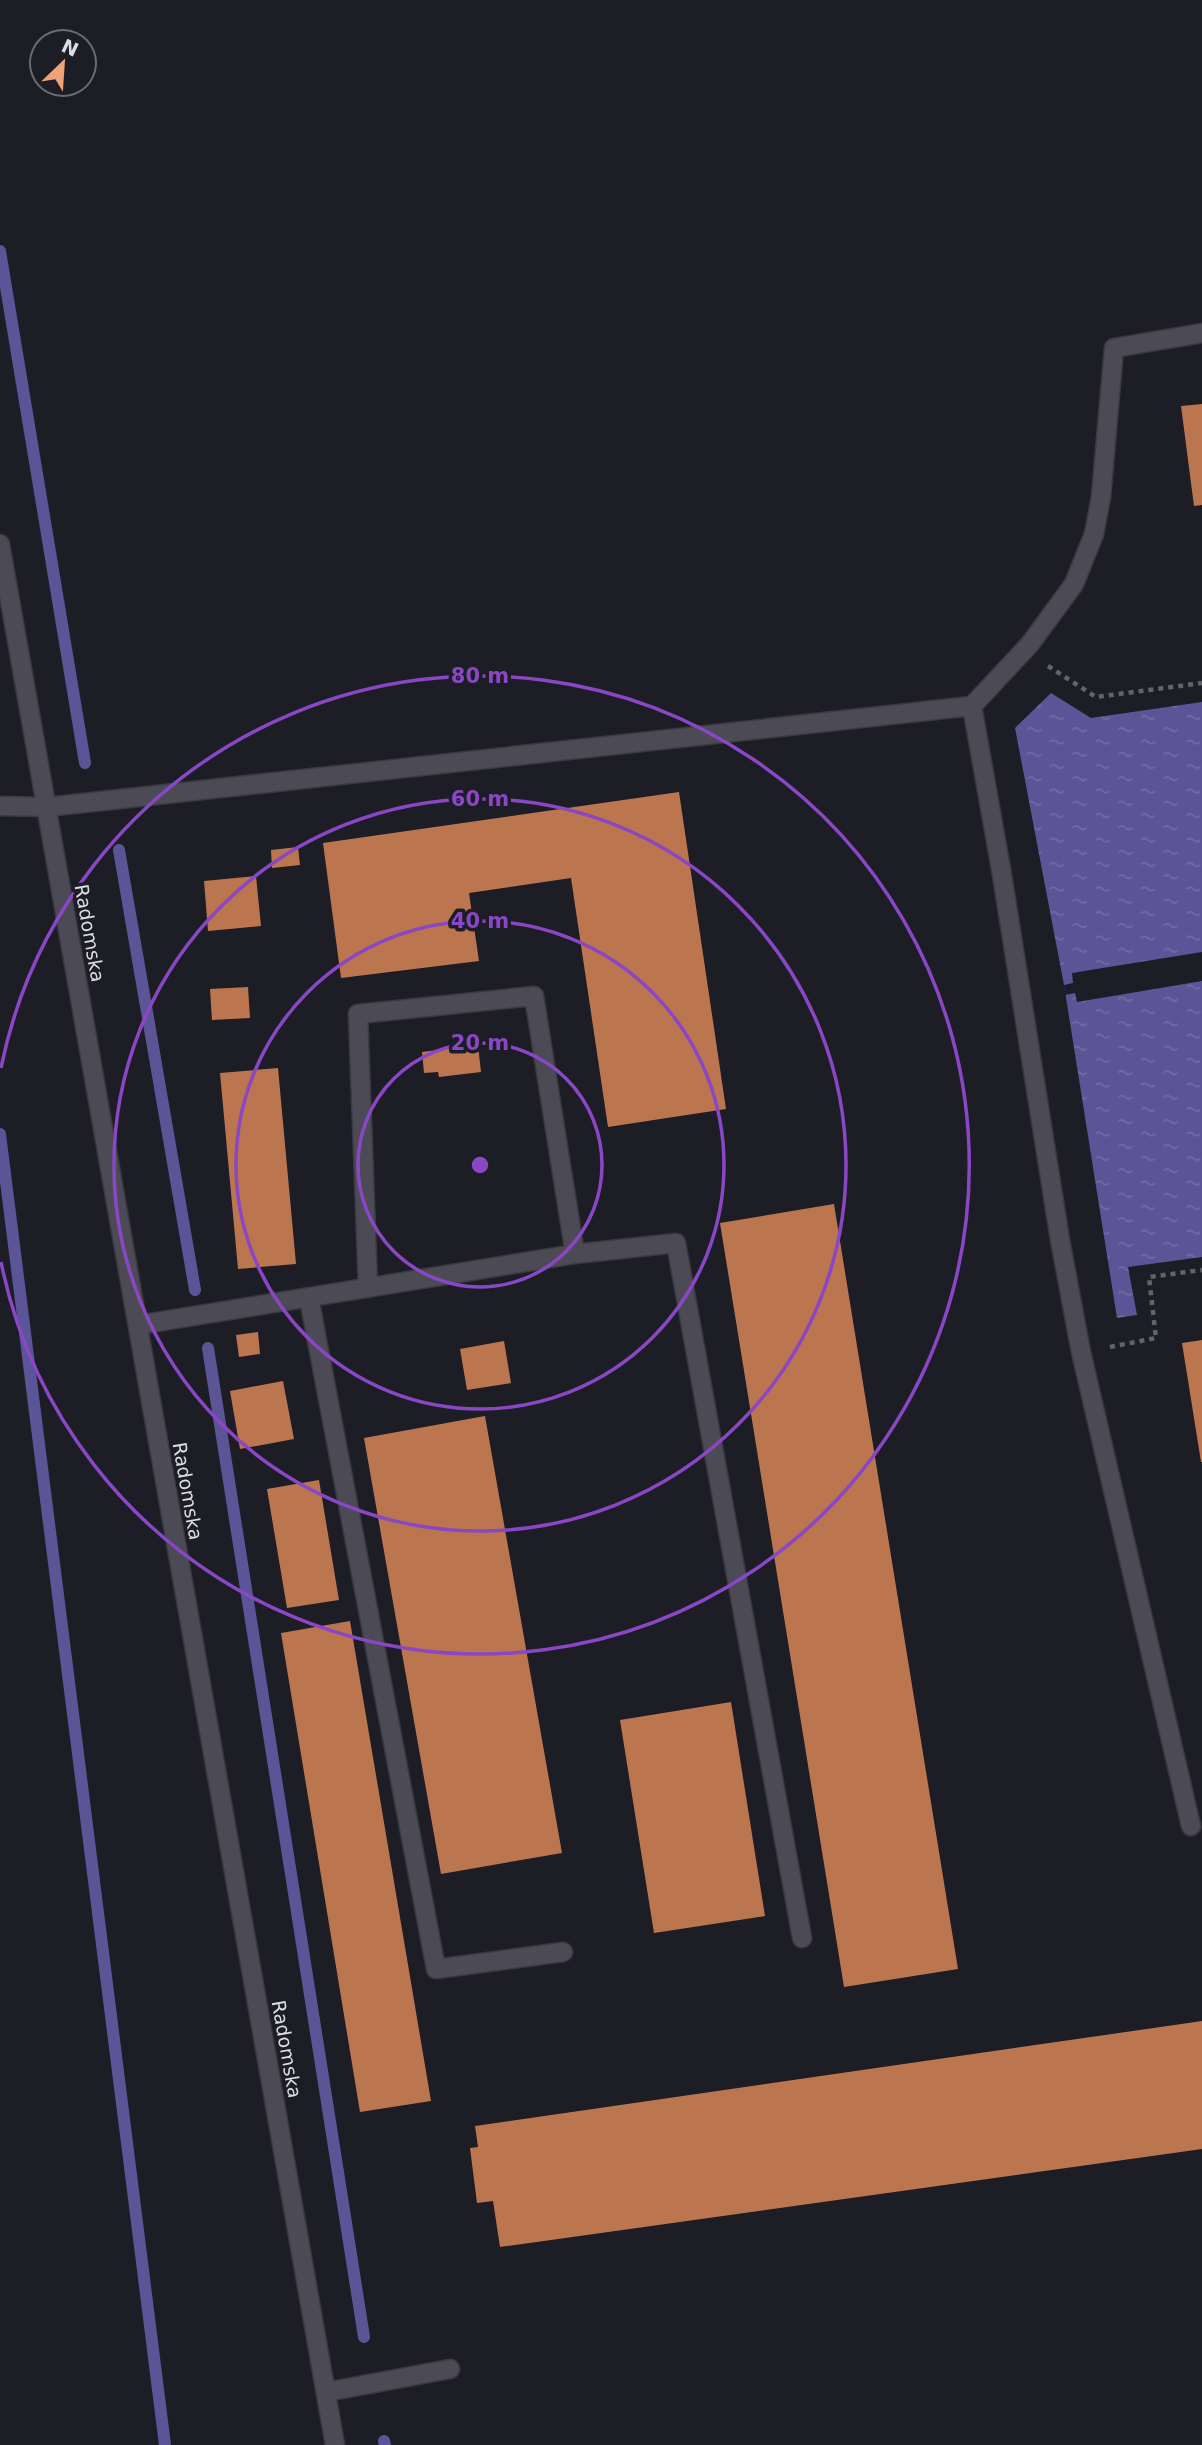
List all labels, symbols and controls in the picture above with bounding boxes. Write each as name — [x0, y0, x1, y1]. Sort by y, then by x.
north arrow — [28, 28, 98, 98]
text: N — [58, 34, 82, 61]
text: 80 m — [451, 664, 509, 688]
text: 60 m — [451, 787, 509, 811]
street label: Radomska — [71, 882, 109, 984]
text: 40 m — [451, 909, 509, 933]
text: 20 m — [451, 1031, 509, 1055]
centre of rings — [468, 1153, 492, 1177]
street label: Radomska — [169, 1440, 207, 1542]
street label: Radomska — [268, 1998, 306, 2100]

